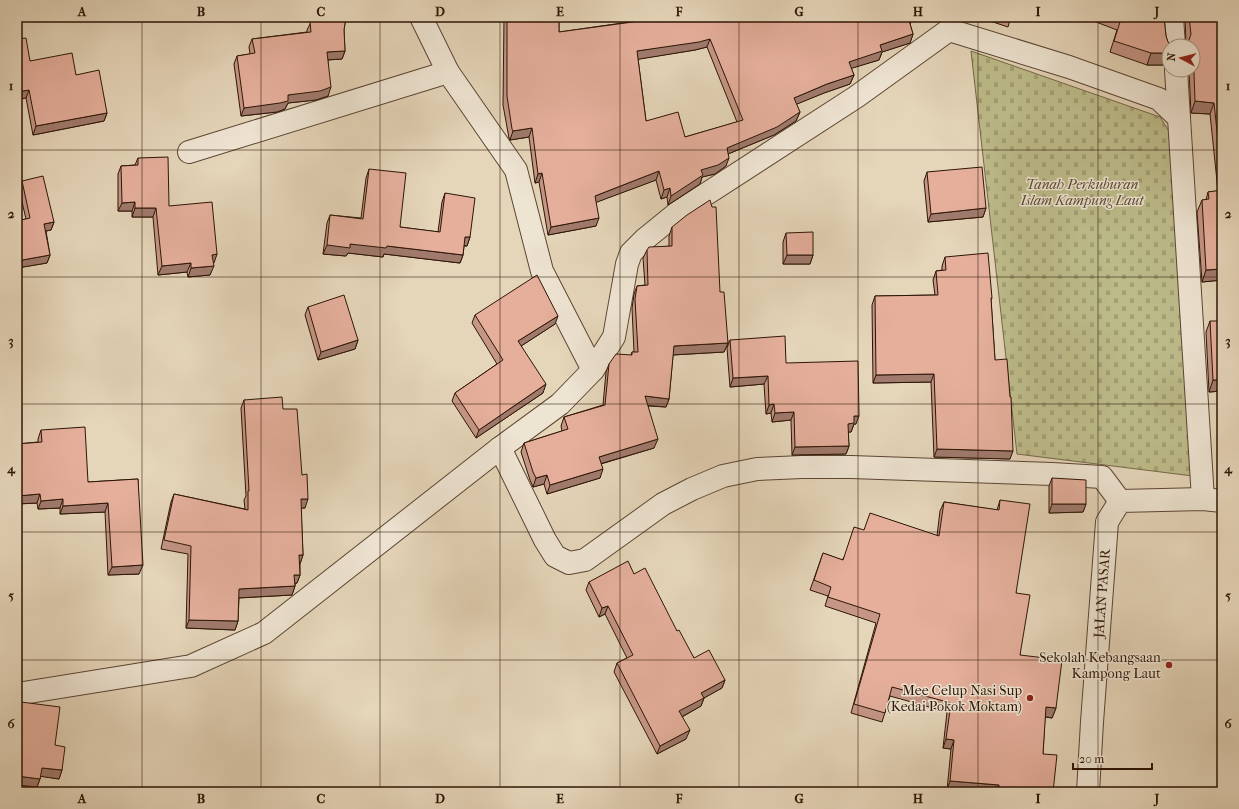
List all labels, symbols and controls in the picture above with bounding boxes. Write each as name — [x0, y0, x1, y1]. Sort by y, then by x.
text: A — [77, 4, 87, 19]
text: B — [197, 4, 206, 19]
text: C — [317, 4, 326, 19]
text: D — [435, 4, 445, 19]
text: E — [556, 4, 564, 19]
text: F — [675, 4, 683, 19]
text: G — [794, 4, 804, 19]
text: H — [913, 4, 924, 19]
text: I — [1035, 4, 1041, 19]
text: J — [1153, 4, 1160, 20]
north arrow — [1161, 38, 1201, 78]
text: N — [1165, 51, 1179, 62]
text: 1 — [9, 78, 14, 93]
text: 1 — [1226, 78, 1231, 93]
park label: Tanah Perkuburan Islam Kampung Laut — [1020, 176, 1144, 209]
text: 2 — [8, 206, 15, 221]
text: 2 — [1225, 206, 1232, 221]
text: 3 — [8, 333, 14, 349]
text: 3 — [1225, 333, 1231, 349]
text: 4 — [6, 461, 16, 477]
text: 4 — [1223, 461, 1233, 477]
street label: JALAN PASAR — [1090, 548, 1114, 640]
text: 5 — [8, 588, 14, 603]
text: 5 — [1225, 588, 1231, 603]
place label: Sekolah Kebangsaan Kampong Laut — [1039, 649, 1161, 682]
marker: Sekolah Kebangsaan Kampong Laut — [1164, 660, 1174, 670]
place label: Mee Celup Nasi Sup (Kedai Pokok Moktam) — [887, 682, 1022, 715]
marker: Mee Celup Nasi Sup (Kedai Pokok Moktam) — [1025, 693, 1035, 703]
text: 6 — [7, 716, 15, 731]
text: 6 — [1224, 716, 1232, 731]
scale bar — [1073, 745, 1152, 771]
text: 20 m — [1079, 752, 1104, 766]
text: A — [77, 791, 87, 806]
text: B — [197, 791, 206, 806]
text: C — [317, 791, 326, 806]
text: D — [435, 791, 445, 806]
text: E — [556, 791, 564, 806]
text: F — [675, 791, 683, 806]
text: G — [794, 791, 804, 806]
text: H — [913, 791, 924, 806]
text: I — [1035, 791, 1041, 806]
text: J — [1153, 791, 1160, 807]

